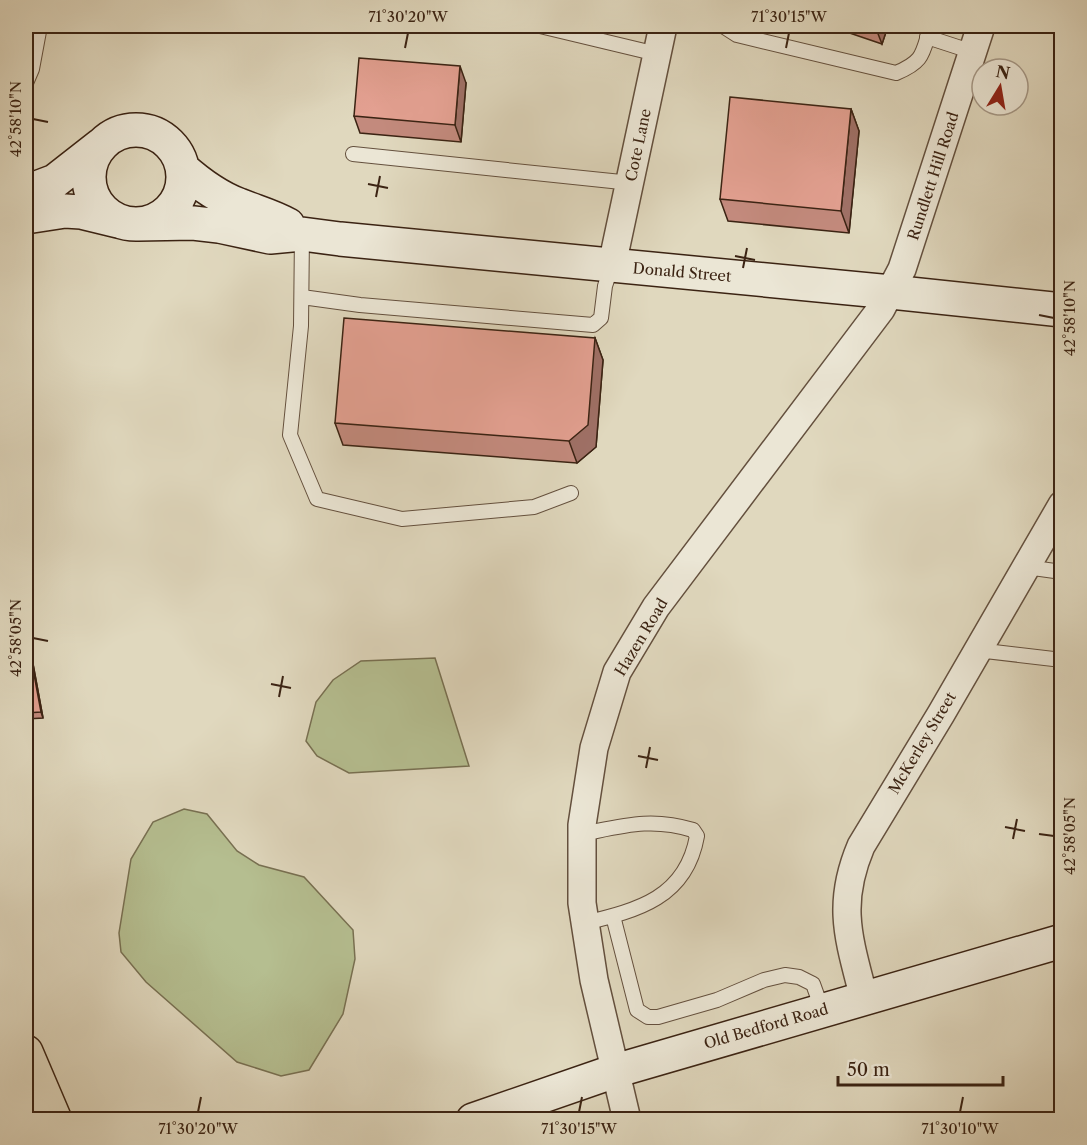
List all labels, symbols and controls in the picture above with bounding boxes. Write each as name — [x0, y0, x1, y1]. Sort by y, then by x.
text: 71°30'20"W — [368, 7, 448, 26]
text: 71°30'15"W — [751, 7, 828, 26]
north arrow — [970, 57, 1030, 117]
text: N — [994, 61, 1012, 83]
text: 42°58'10"N — [6, 81, 25, 157]
street label: Cote Lane — [621, 107, 655, 183]
street label: Rundlett Hill Road — [903, 110, 963, 242]
street label: Donald Street — [632, 258, 733, 286]
text: 42°58'10"N — [1060, 280, 1079, 356]
street label: Hazen Road — [610, 595, 672, 679]
text: 42°58'05"N — [6, 599, 25, 677]
street label: McKerley Street — [884, 688, 960, 797]
text: 42°58'05"N — [1060, 797, 1079, 875]
street label: Old Bedford Road — [702, 999, 830, 1053]
scale bar — [838, 1049, 1003, 1087]
text: 50 m — [847, 1059, 890, 1081]
text: 71°30'20"W — [158, 1119, 238, 1138]
text: 71°30'15"W — [541, 1119, 618, 1138]
text: 71°30'10"W — [921, 1119, 999, 1138]

